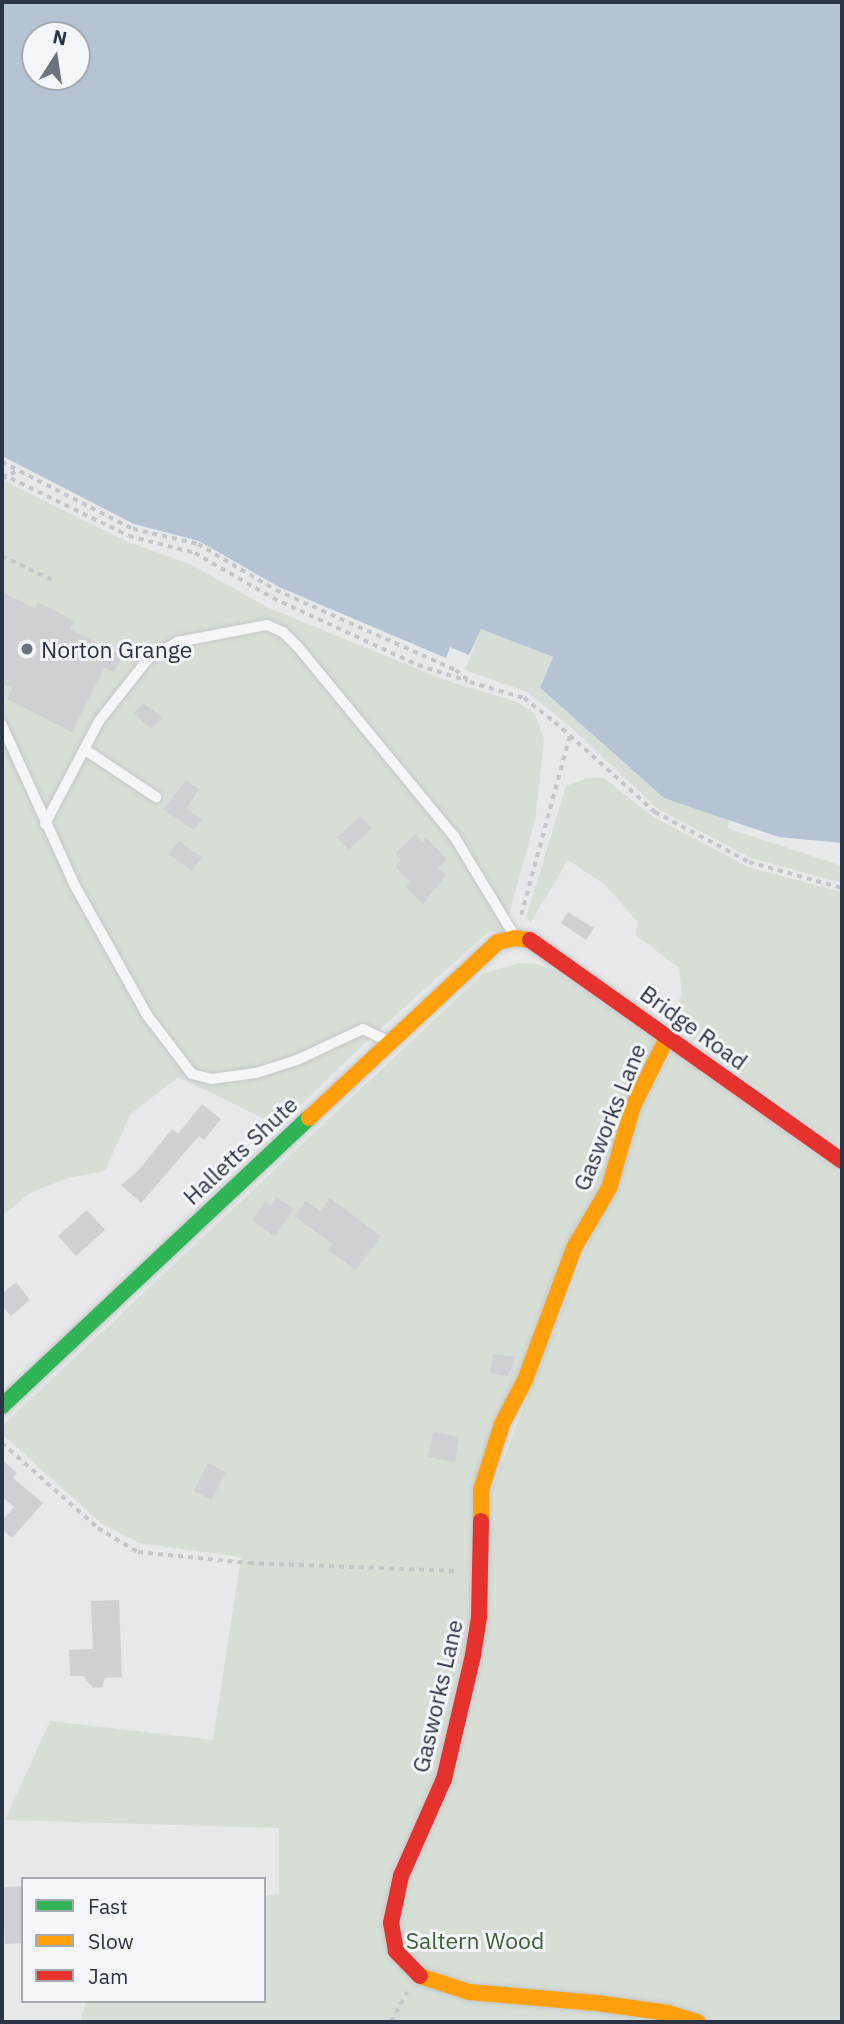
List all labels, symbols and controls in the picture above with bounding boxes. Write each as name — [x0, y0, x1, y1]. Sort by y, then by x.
north arrow — [21, 21, 91, 91]
text: N — [51, 24, 69, 51]
place label: Norton Grange — [41, 635, 192, 663]
marker: Norton Grange — [19, 641, 35, 657]
street label: Bridge Road — [635, 979, 753, 1075]
street label: Gasworks Lane — [567, 1039, 651, 1195]
street label: Halletts Shute — [177, 1090, 303, 1210]
street label: Gasworks Lane — [406, 1617, 468, 1775]
legend — [21, 1877, 266, 2003]
text: Fast — [88, 1892, 128, 1920]
park label: Saltern Wood — [406, 1926, 544, 1954]
text: Slow — [88, 1927, 134, 1955]
text: Jam — [88, 1962, 128, 1990]

